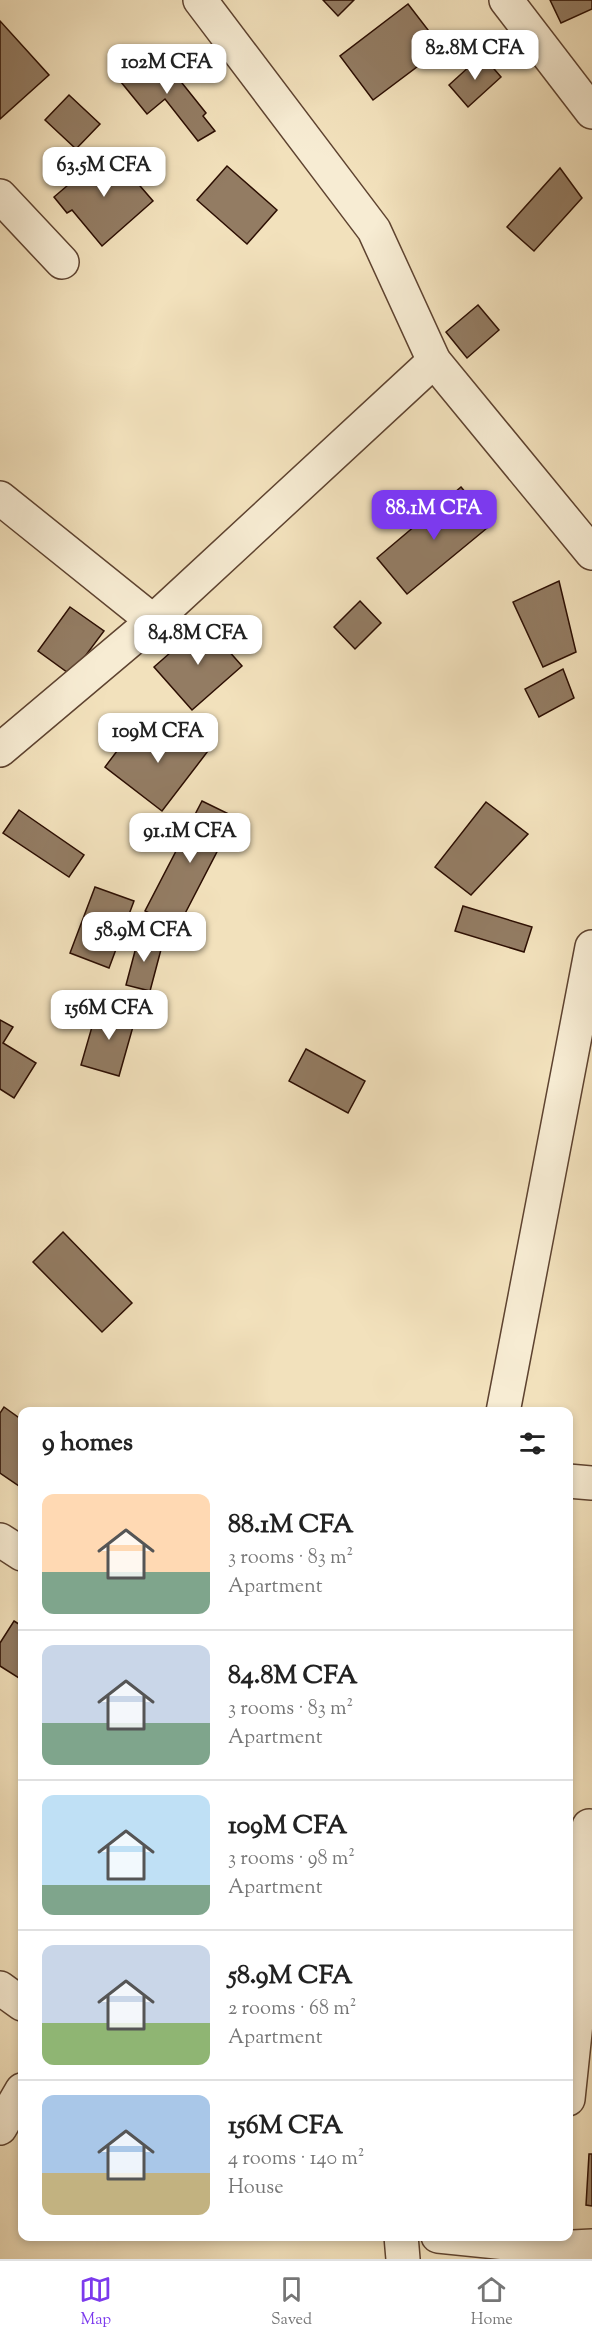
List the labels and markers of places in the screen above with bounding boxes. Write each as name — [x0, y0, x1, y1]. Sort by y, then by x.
pin: 82.8M CFA — [406, 30, 544, 81]
pin: 102M CFA — [105, 44, 229, 95]
pin: 63.5M CFA — [35, 147, 173, 198]
pin: 88.1M CFA — [365, 490, 503, 541]
pin: 84.8M CFA — [129, 615, 267, 666]
pin: 109M CFA — [96, 713, 220, 764]
pin: 91.1M CFA — [121, 813, 259, 864]
pin: 58.9M CFA — [75, 912, 213, 963]
pin: 156M CFA — [47, 990, 171, 1041]

